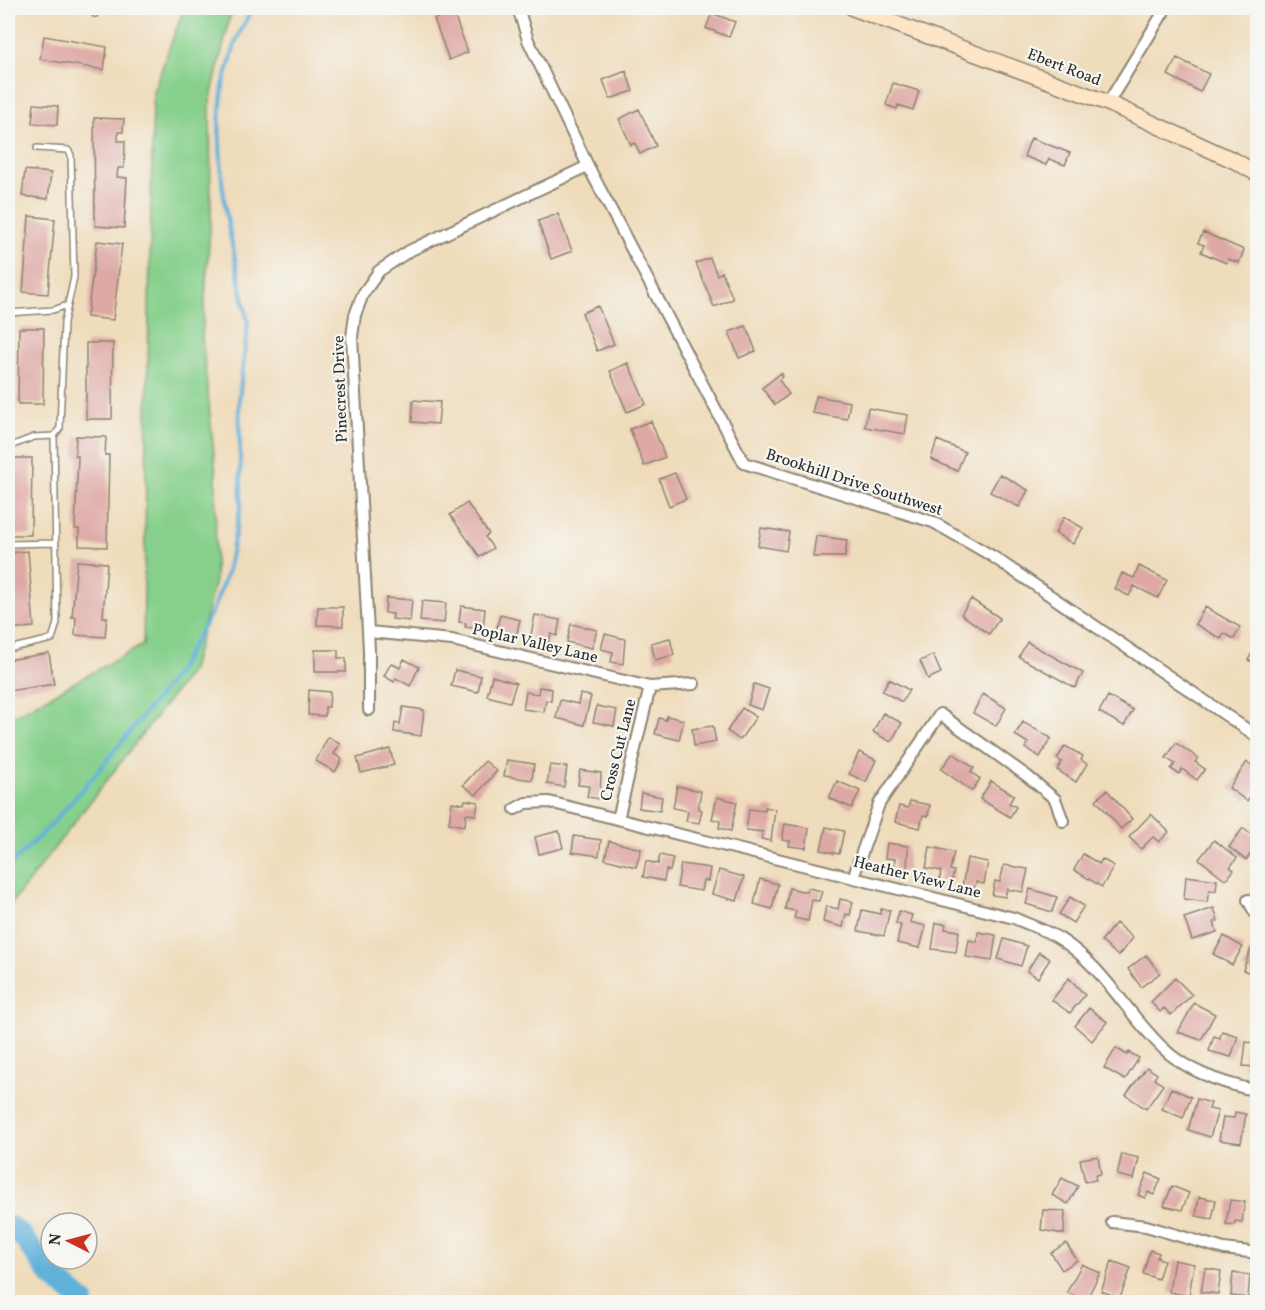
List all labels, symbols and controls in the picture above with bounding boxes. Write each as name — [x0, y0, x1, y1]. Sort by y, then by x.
street label: Ebert Road — [1024, 44, 1104, 92]
street label: Pinecrest Drive — [328, 335, 354, 443]
street label: Brookhill Drive Southwest — [763, 444, 946, 522]
street label: Poplar Valley Lane — [470, 619, 600, 669]
street label: Cross Cut Lane — [596, 696, 642, 804]
street label: Heather View Lane — [851, 851, 983, 905]
north arrow — [39, 1211, 99, 1271]
text: N — [45, 1232, 68, 1247]

